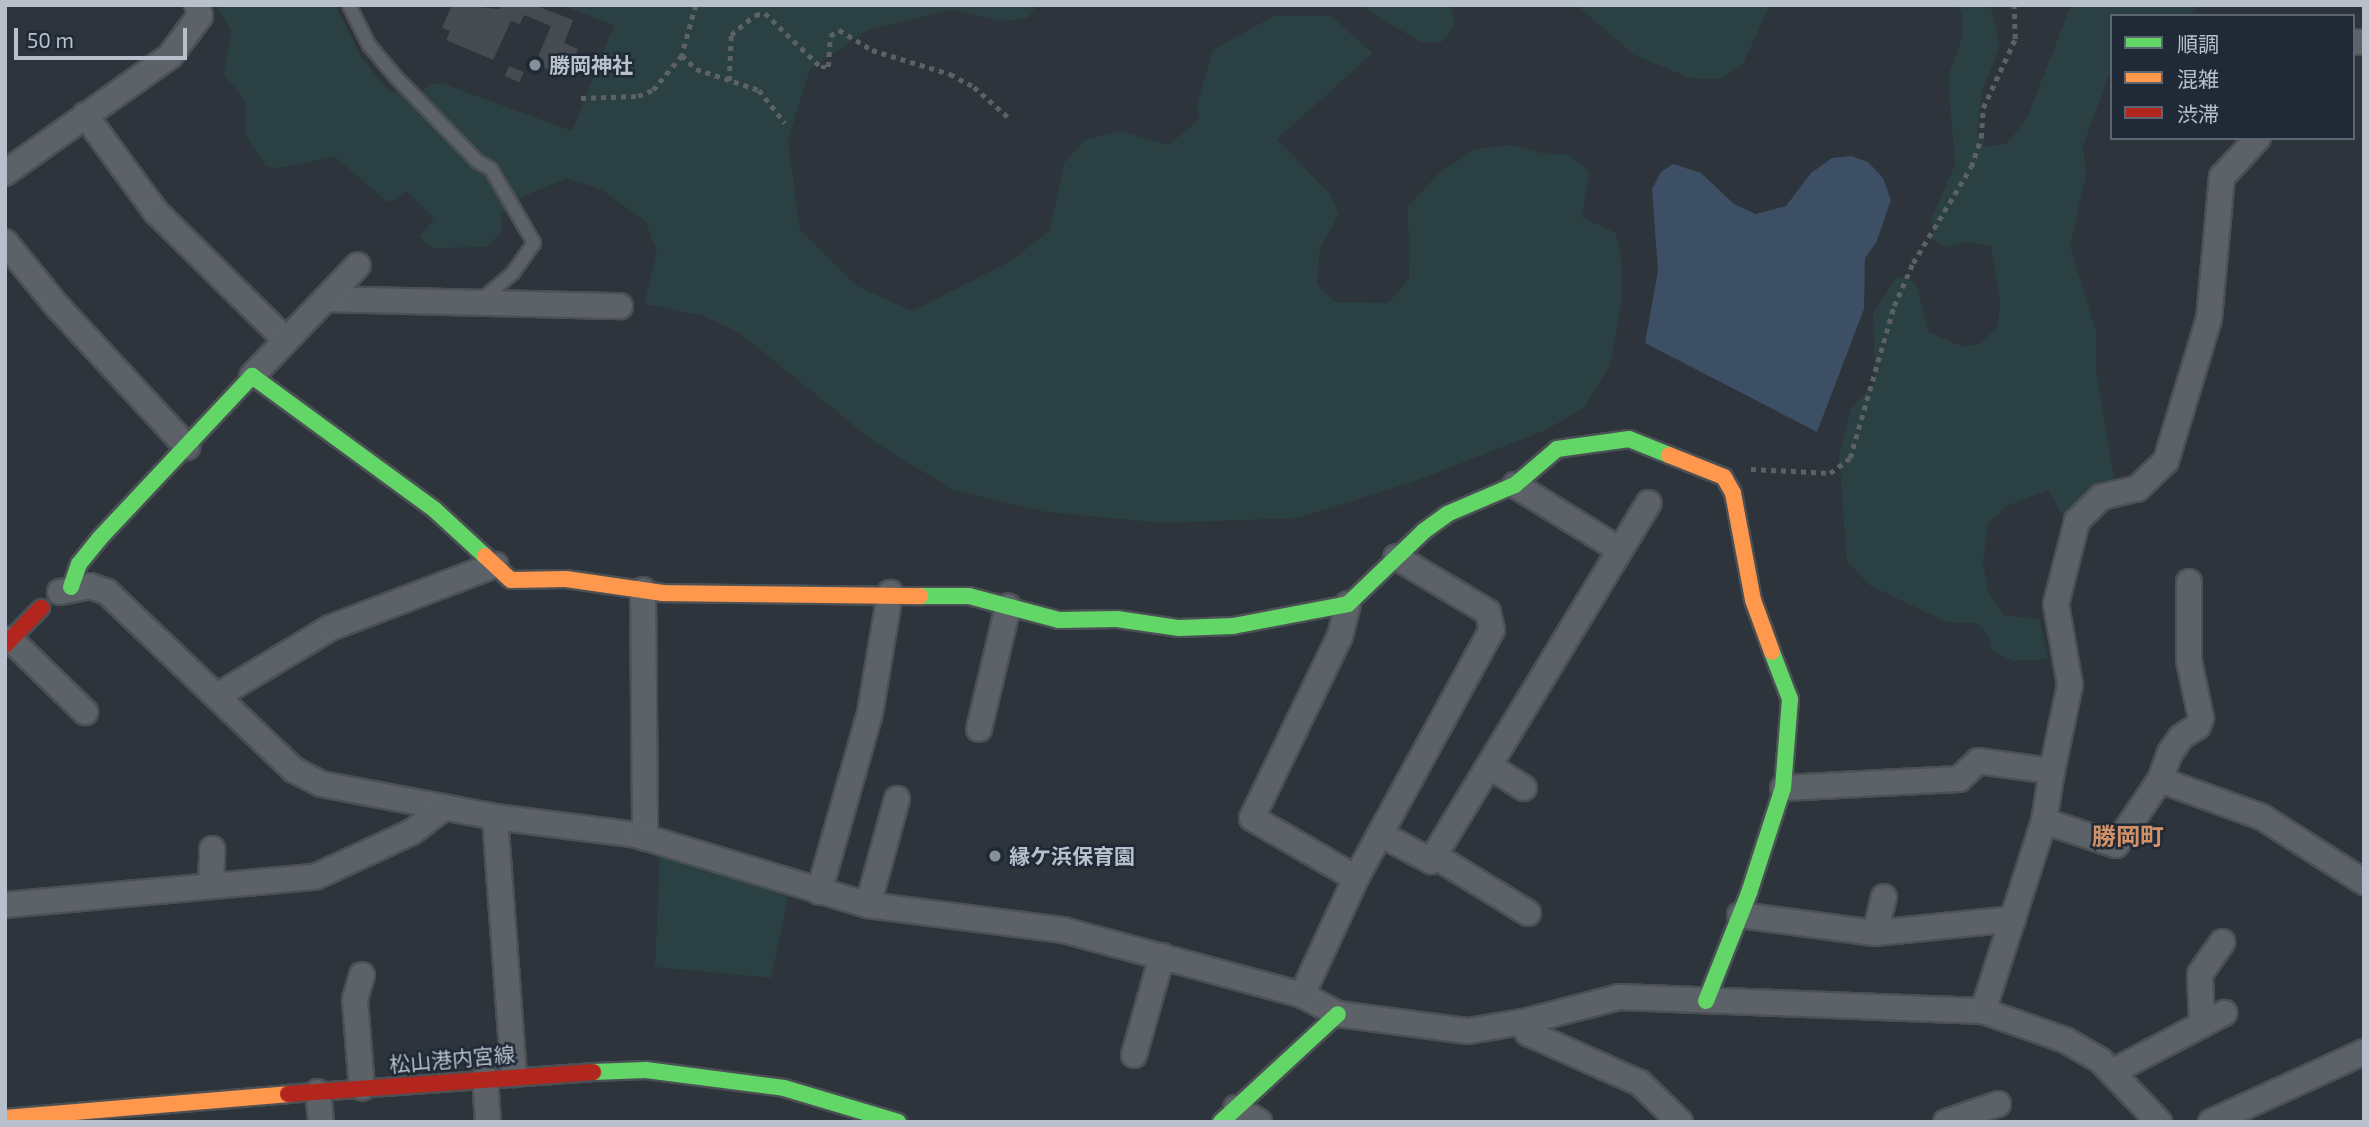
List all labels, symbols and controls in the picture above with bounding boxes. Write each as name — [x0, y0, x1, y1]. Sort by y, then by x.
scale bar — [18, 14, 191, 58]
legend — [2110, 14, 2355, 140]
text: 50 m — [27, 27, 74, 52]
text: 順調 — [2177, 31, 2219, 56]
place label: 勝岡神社 — [549, 52, 633, 78]
marker: 勝岡神社 — [527, 57, 543, 73]
text: 混雑 — [2177, 66, 2219, 91]
text: 渋滞 — [2177, 101, 2219, 126]
district label: 勝岡町 — [2092, 822, 2164, 850]
place label: 縁ケ浜保育園 — [1009, 843, 1135, 869]
marker: 縁ケ浜保育園 — [987, 848, 1003, 864]
street label: 松山港内宮線 — [388, 1041, 516, 1077]

